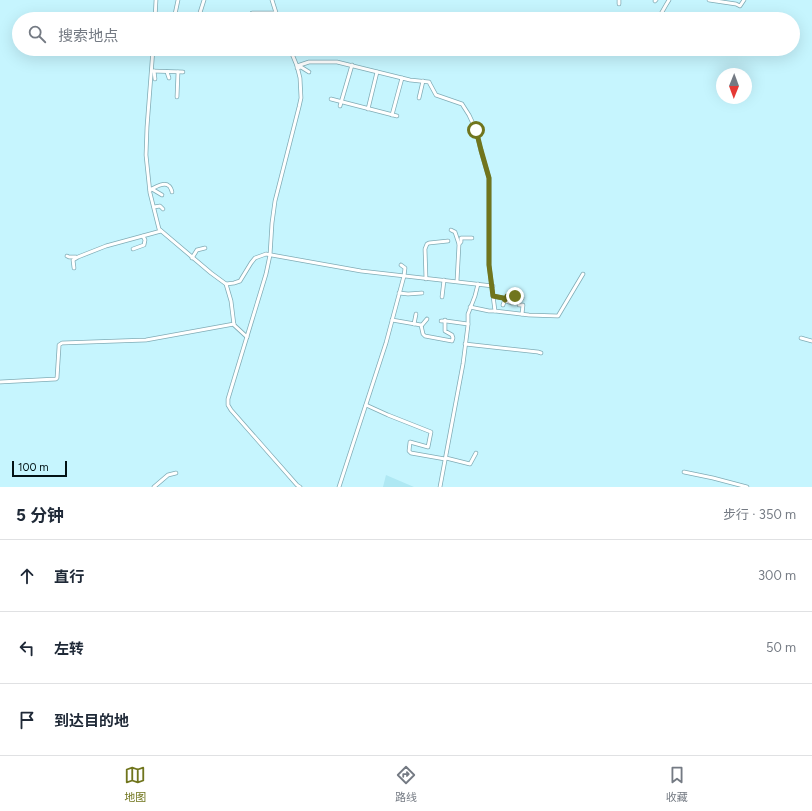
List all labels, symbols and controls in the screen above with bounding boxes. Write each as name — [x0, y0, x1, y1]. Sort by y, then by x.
search box — [12, 12, 800, 56]
icon: search — [26, 23, 48, 45]
text: 搜索地点 — [58, 27, 118, 45]
north arrow — [716, 68, 752, 104]
route start — [467, 121, 485, 139]
route end — [506, 287, 524, 305]
scale bar — [12, 459, 67, 478]
text: 100 m — [18, 461, 49, 474]
text: 5 分钟 — [16, 505, 64, 525]
text: 步行 · 350 m — [723, 507, 796, 522]
icon: ahead — [16, 565, 38, 587]
text: 直行 — [54, 568, 84, 586]
text: 300 m — [758, 568, 796, 583]
icon: left — [16, 637, 38, 659]
text: 左转 — [54, 640, 84, 658]
text: 50 m — [766, 640, 796, 655]
icon: arrive — [16, 709, 38, 731]
text: 到达目的地 — [54, 712, 129, 730]
tab: 地图 — [124, 764, 146, 804]
tab: 路线 — [395, 764, 417, 804]
tab: 收藏 — [666, 764, 688, 804]

